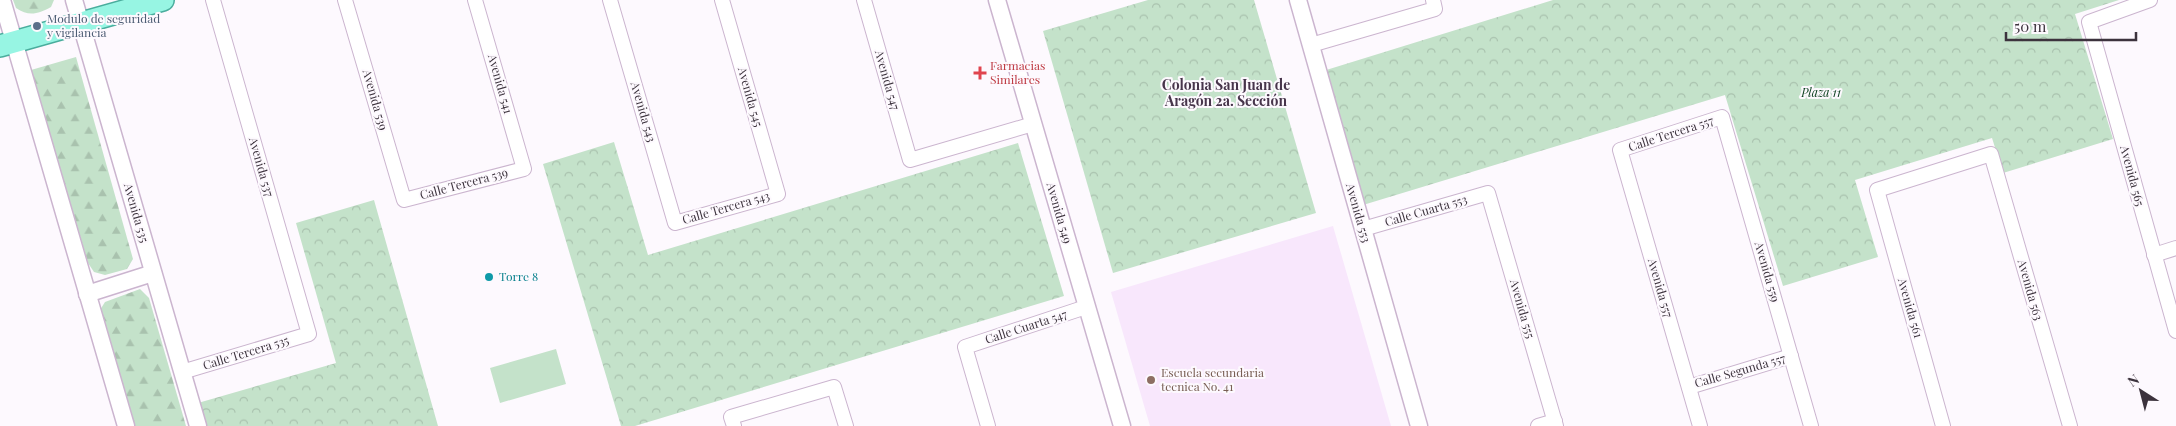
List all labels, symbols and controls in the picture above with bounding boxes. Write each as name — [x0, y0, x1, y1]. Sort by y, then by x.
place label: Modulo de seguridad y vigilancia — [46, 10, 160, 40]
scale bar — [2006, 10, 2136, 42]
text: 50 m — [2014, 16, 2047, 36]
marker: Modulo de seguridad y vigilancia — [31, 20, 43, 32]
street label: Avenida 547 — [872, 47, 904, 112]
street label: Avenida 541 — [485, 51, 517, 116]
place label: Farmacias Similares — [990, 57, 1045, 87]
street label: Avenida 545 — [734, 64, 767, 129]
street label: Avenida 539 — [359, 67, 392, 132]
marker: Farmacias Similares — [974, 67, 986, 79]
district label: Colonia San Juan de Aragón 2a. Sección — [1162, 75, 1290, 110]
street label: Avenida 543 — [627, 79, 660, 144]
park label: Plaza 11 — [1800, 84, 1841, 100]
street label: Calle Tercera 557 — [1626, 112, 1715, 154]
street label: Avenida 537 — [246, 134, 278, 198]
street label: Avenida 565 — [2117, 143, 2149, 208]
street label: Calle Tercera 539 — [418, 164, 509, 202]
street label: Avenida 549 — [1043, 179, 1076, 245]
street label: Avenida 535 — [121, 180, 153, 244]
street label: Avenida 553 — [1343, 180, 1375, 244]
street label: Calle Tercera 543 — [680, 187, 771, 227]
street label: Calle Cuarta 553 — [1383, 191, 1469, 229]
street label: Avenida 559 — [1751, 239, 1784, 304]
street label: Avenida 557 — [1645, 255, 1677, 319]
street label: Avenida 563 — [2014, 257, 2047, 322]
place label: Torre 8 — [499, 268, 538, 284]
marker: Torre 8 — [483, 271, 495, 283]
street label: Avenida 561 — [1895, 275, 1927, 340]
street label: Avenida 555 — [1507, 276, 1539, 340]
street label: Calle Cuarta 547 — [983, 305, 1069, 347]
street label: Calle Tercera 535 — [201, 331, 291, 373]
street label: Calle Segunda 557 — [1692, 349, 1787, 391]
place label: Escuela secundaria tecnica No. 41 — [1161, 364, 1264, 394]
north arrow — [2116, 366, 2166, 416]
text: N — [2123, 369, 2143, 391]
marker: Escuela secundaria tecnica No. 41 — [1145, 374, 1157, 386]

